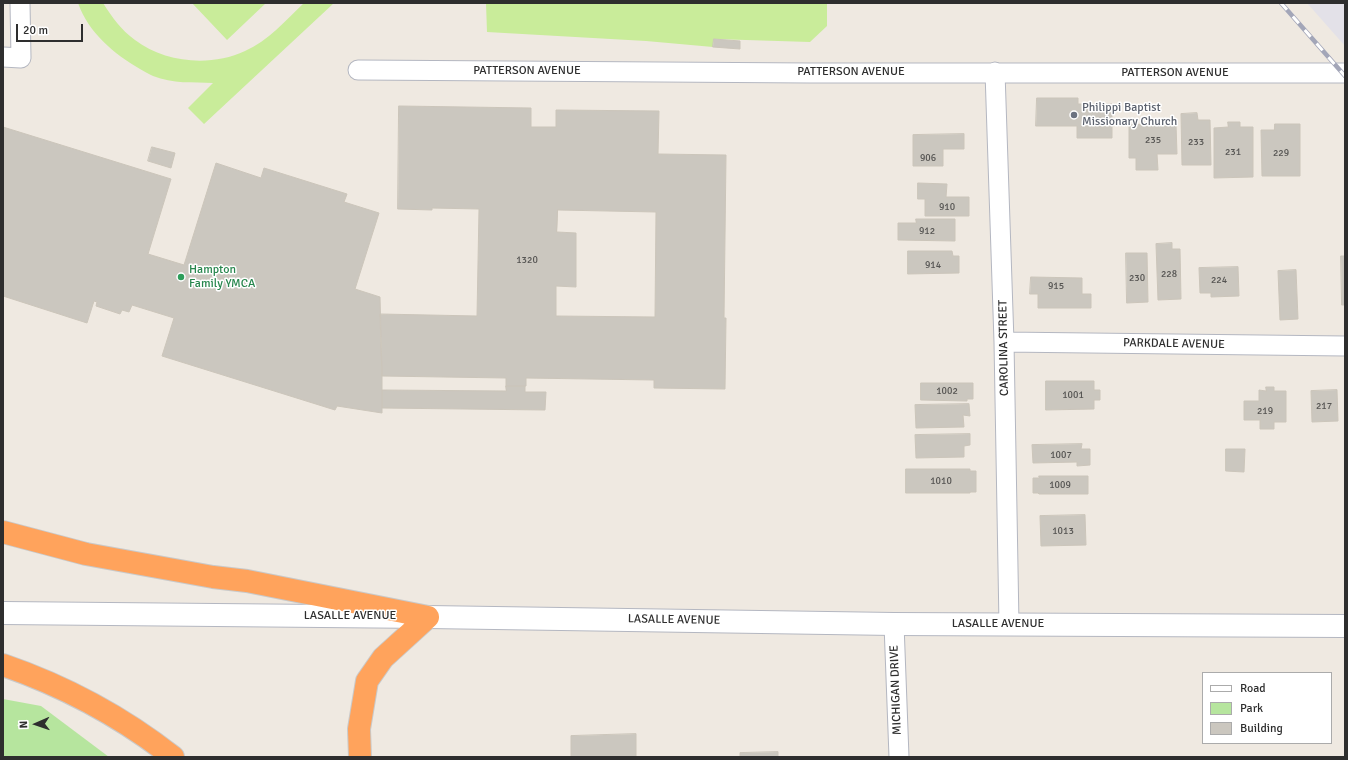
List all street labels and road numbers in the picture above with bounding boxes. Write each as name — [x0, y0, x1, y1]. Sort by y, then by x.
street label: PATTERSON AVENUE — [473, 64, 581, 78]
street label: PATTERSON AVENUE — [797, 65, 905, 79]
street label: PATTERSON AVENUE — [1121, 66, 1229, 80]
street label: CAROLINA STREET — [996, 300, 1012, 396]
street label: PARKDALE AVENUE — [1123, 336, 1225, 352]
street label: LASALLE AVENUE — [304, 609, 396, 623]
street label: LASALLE AVENUE — [628, 612, 720, 628]
street label: LASALLE AVENUE — [952, 617, 1044, 631]
street label: MICHIGAN DRIVE — [887, 645, 905, 735]

